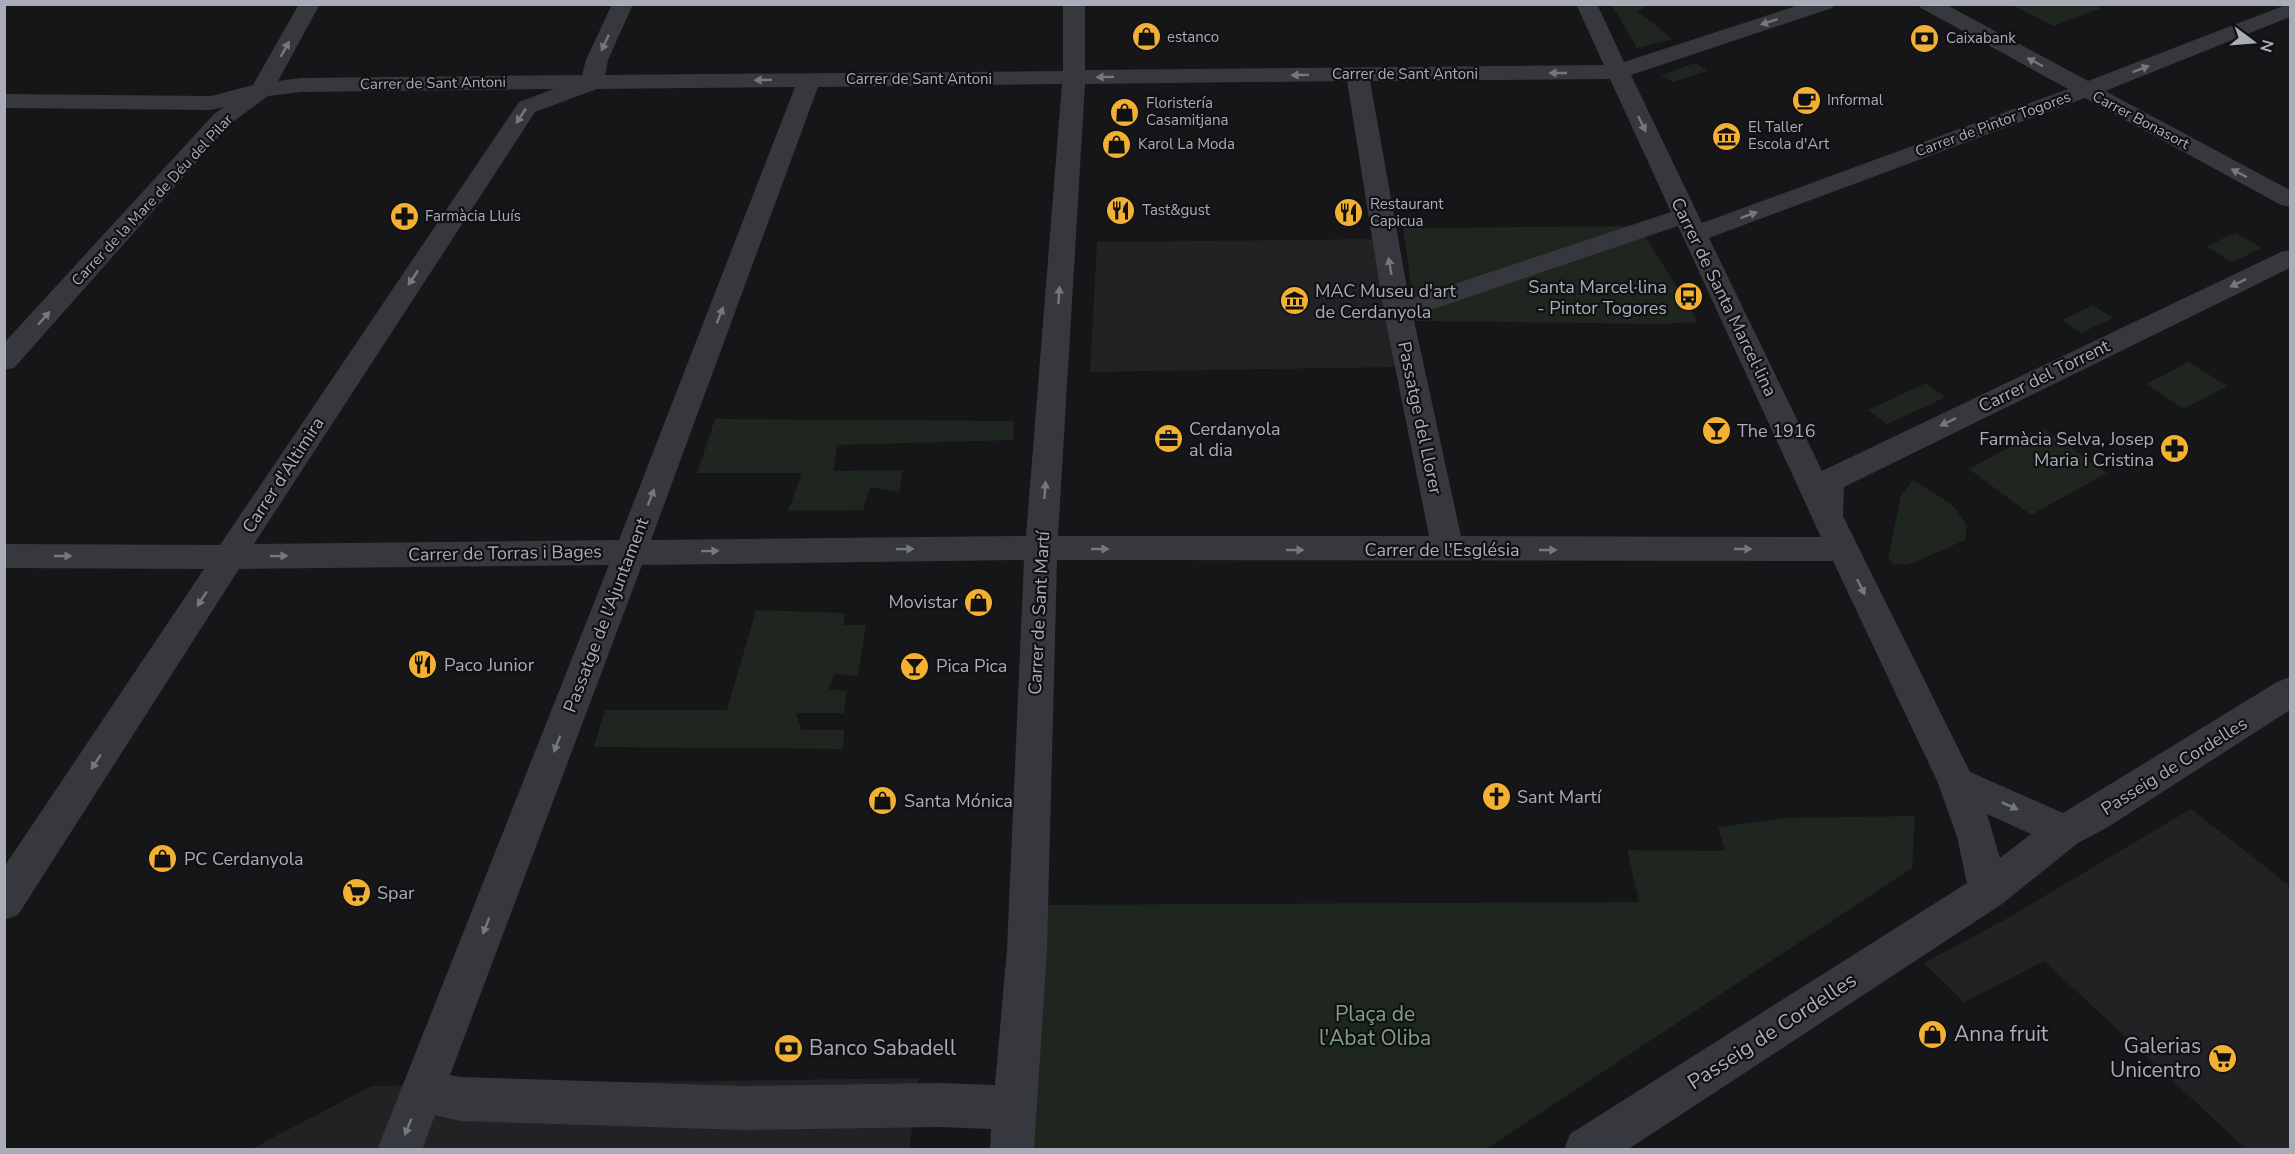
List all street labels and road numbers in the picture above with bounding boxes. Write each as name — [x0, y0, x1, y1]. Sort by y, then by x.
street label: Carrer de Sant Antoni — [1332, 64, 1478, 84]
street label: Carrer de Sant Antoni — [846, 69, 992, 89]
street label: Carrer de Sant Antoni — [360, 72, 506, 94]
street label: Carrer Bonasort — [2089, 86, 2194, 154]
street label: Carrer de Pintor Togores — [1912, 87, 2074, 161]
street label: Carrer de la Mare de Déu del Pilar — [67, 109, 238, 290]
street label: Carrer de Santa Marcel·lina — [1665, 194, 1783, 400]
street label: Carrer del Torrent — [1974, 334, 2114, 418]
street label: Passatge del Llorer — [1392, 339, 1448, 497]
street label: Carrer d'Altimira — [237, 412, 329, 538]
street label: Passatge de l'Ajuntament — [558, 514, 654, 716]
street label: Carrer de Sant Martí — [1023, 530, 1055, 695]
street label: Carrer de l'Església — [1365, 538, 1519, 562]
street label: Carrer de Torras i Bages — [408, 539, 602, 567]
street label: Passeig de Cordelles — [2096, 711, 2252, 821]
street label: Passeig de Cordelles — [1682, 966, 1862, 1096]

